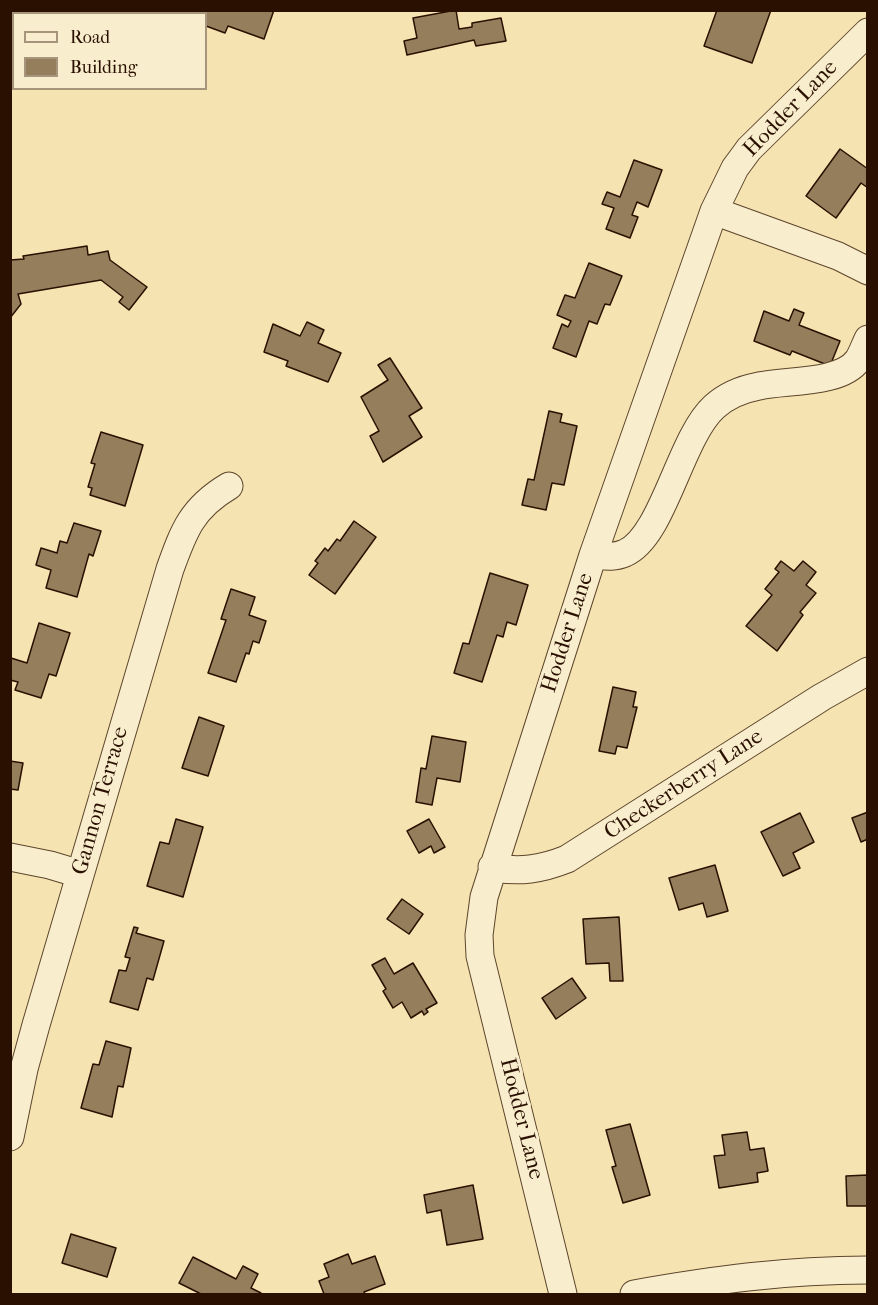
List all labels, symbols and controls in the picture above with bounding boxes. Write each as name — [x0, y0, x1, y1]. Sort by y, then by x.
legend — [12, 12, 207, 90]
text: Road — [70, 27, 110, 48]
street label: Hodder Lane — [738, 55, 844, 163]
text: Building — [70, 57, 137, 78]
street label: Hodder Lane — [536, 570, 600, 696]
street label: Gannon Terrace — [67, 724, 135, 878]
street label: Checkerberry Lane — [600, 724, 768, 846]
street label: Hodder Lane — [493, 1056, 549, 1182]

